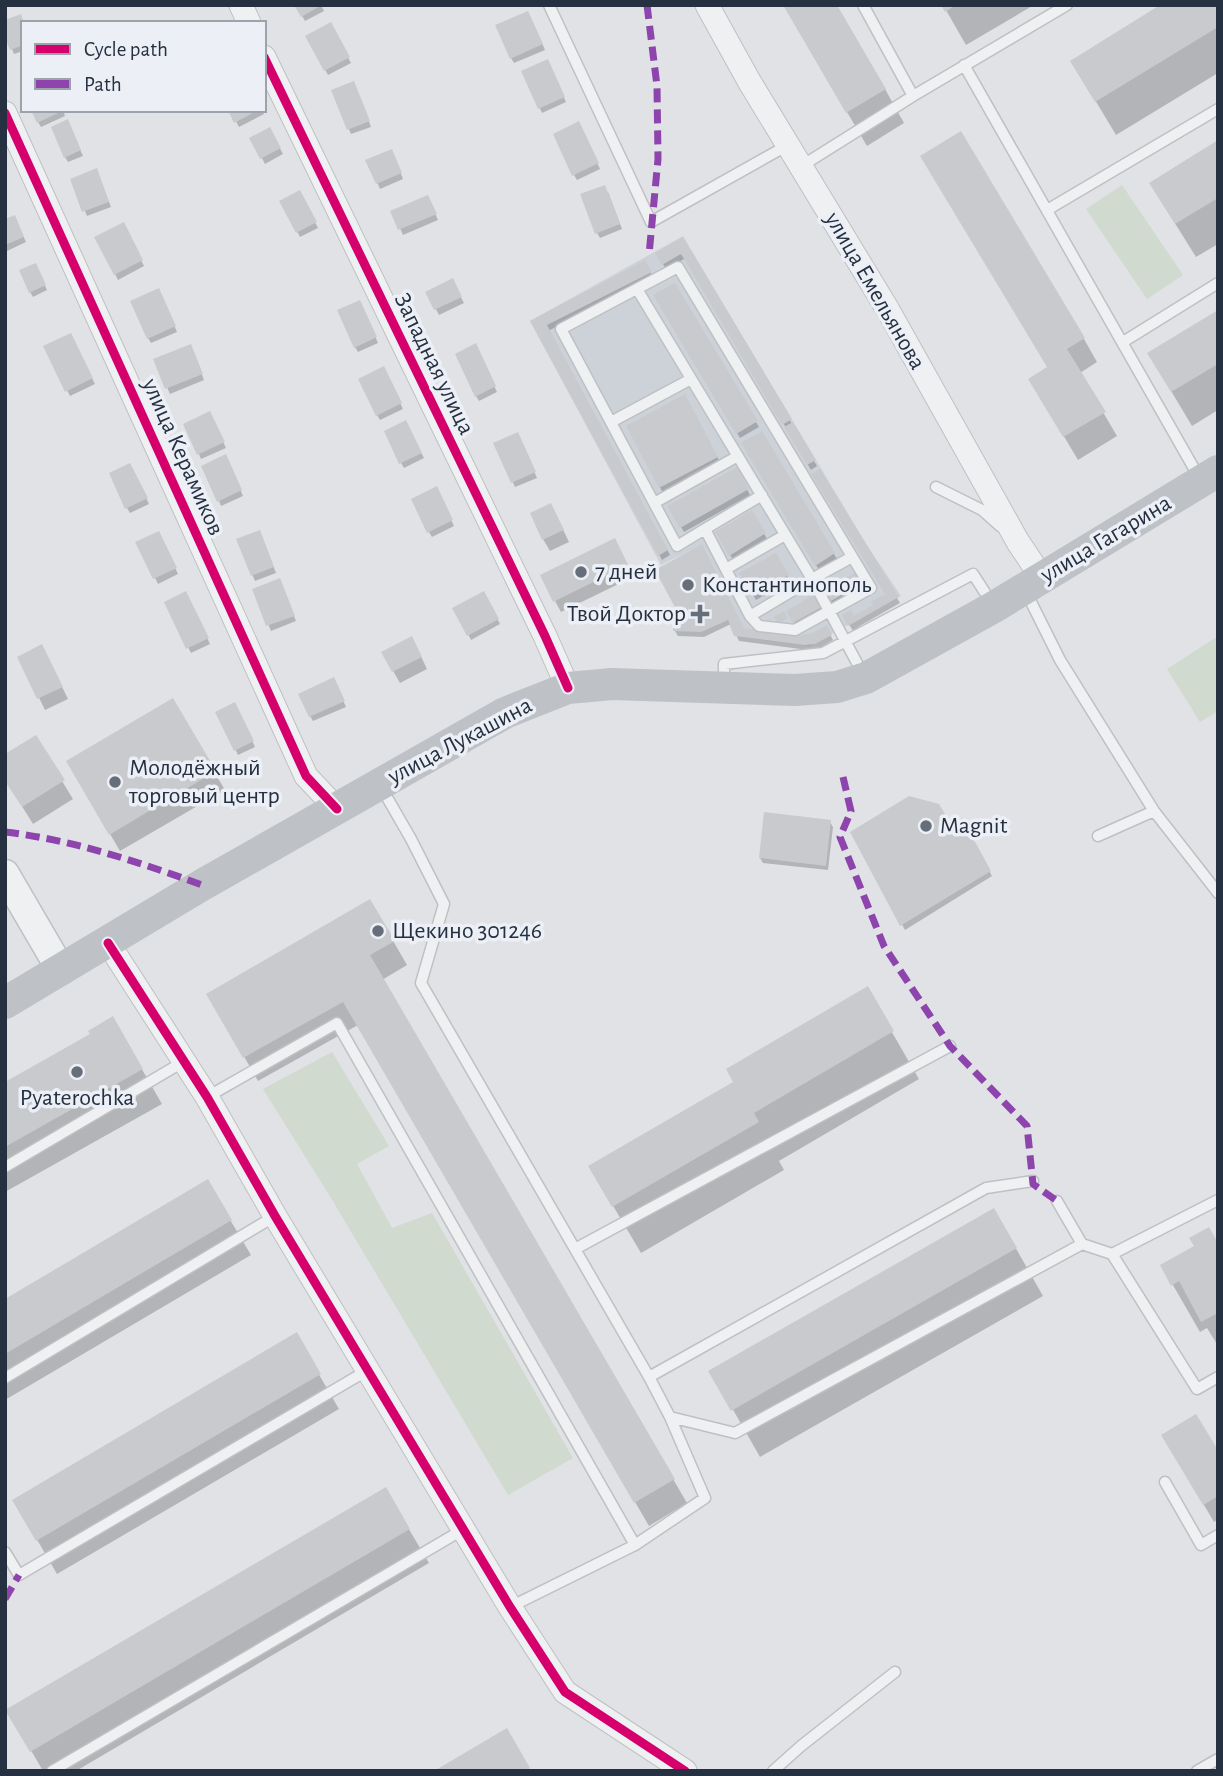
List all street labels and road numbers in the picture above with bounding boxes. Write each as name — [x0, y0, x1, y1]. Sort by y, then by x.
street label: улица Емельянова — [820, 207, 930, 374]
street label: Западная улица — [389, 289, 479, 439]
street label: улица Керамиков — [137, 374, 228, 539]
street label: улица Гагарина — [1036, 491, 1175, 588]
street label: улица Лукашина — [383, 693, 536, 789]

